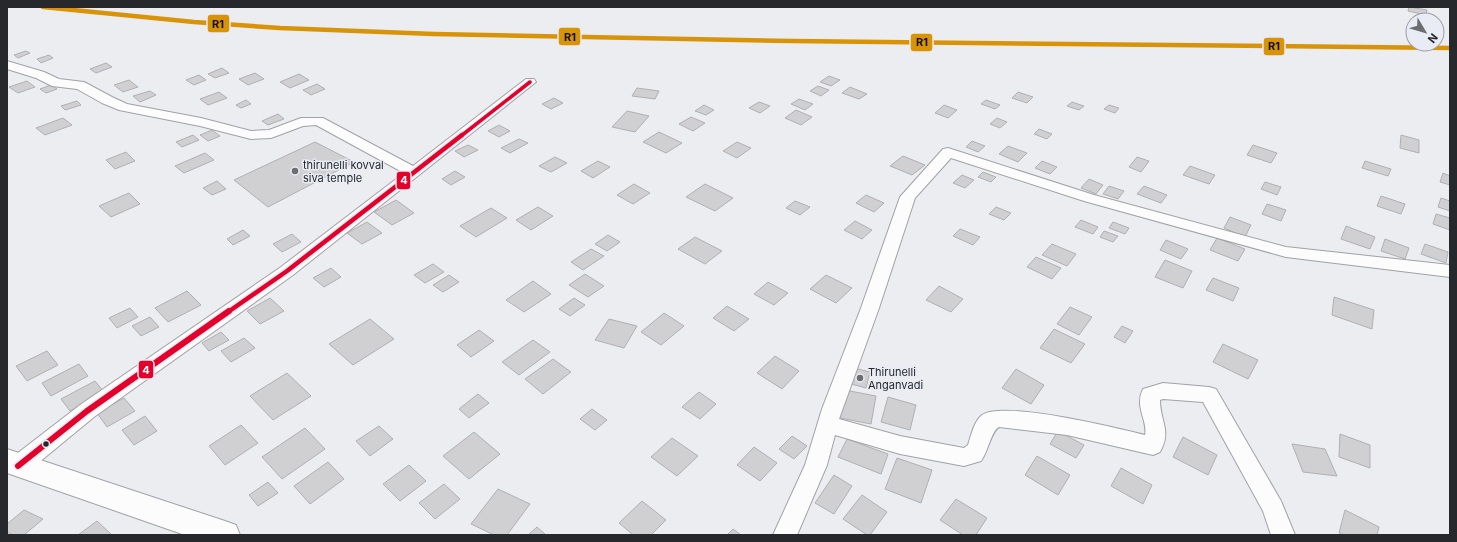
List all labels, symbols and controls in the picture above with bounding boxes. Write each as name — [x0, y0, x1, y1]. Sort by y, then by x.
north arrow — [1405, 12, 1445, 52]
line badge: R1 — [207, 14, 230, 33]
text: R1 — [212, 17, 224, 31]
line badge: R1 — [558, 27, 581, 46]
text: R1 — [564, 30, 576, 44]
text: N — [1425, 31, 1441, 46]
line badge: R1 — [910, 33, 933, 52]
text: R1 — [916, 35, 928, 49]
line badge: R1 — [1263, 37, 1285, 56]
text: R1 — [1268, 39, 1280, 53]
place label: thirunelli kovval siva temple — [303, 158, 384, 185]
marker: thirunelli kovval siva temple — [290, 166, 300, 176]
line badge: 4 — [396, 171, 411, 190]
text: 4 — [400, 173, 408, 187]
line badge: 4 — [138, 360, 154, 379]
text: 4 — [142, 363, 150, 377]
place label: Thirunelli Anganvadi — [868, 365, 923, 392]
marker: Thirunelli Anganvadi — [855, 373, 865, 383]
unlabelled marker — [41, 439, 51, 449]

